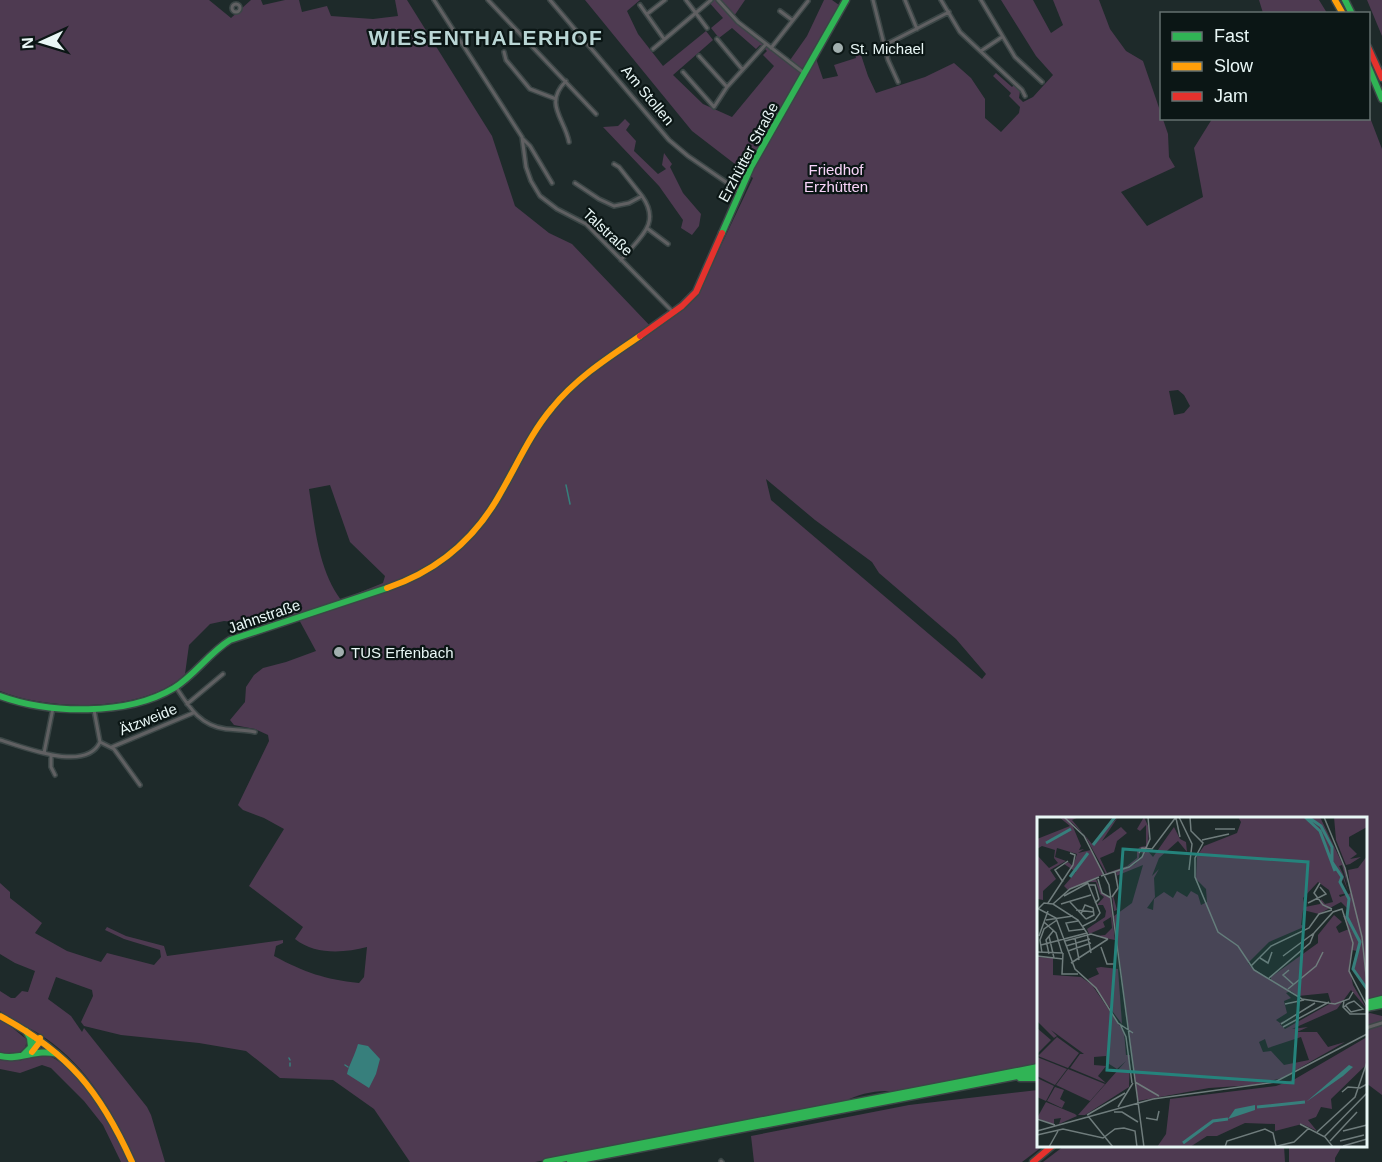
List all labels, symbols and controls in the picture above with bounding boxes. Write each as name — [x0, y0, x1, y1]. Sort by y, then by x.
north arrow — [12, 12, 72, 72]
legend — [1160, 12, 1370, 120]
district label: WIESENTHALERHOF — [369, 26, 603, 49]
text: Fast — [1214, 26, 1249, 46]
text: N — [19, 37, 36, 49]
place label: St. Michael — [850, 40, 924, 57]
marker: St. Michael — [831, 41, 845, 55]
text: Slow — [1214, 56, 1254, 76]
street label: Am Stollen — [618, 62, 678, 128]
text: Jam — [1214, 86, 1248, 106]
street label: Erzhütter Straße — [715, 99, 781, 205]
park label: Friedhof Erzhütten — [804, 161, 868, 195]
street label: Talstraße — [580, 205, 636, 259]
street label: Jahnstraße — [226, 596, 302, 636]
place label: TUS Erfenbach — [351, 644, 454, 661]
marker: TUS Erfenbach — [332, 645, 346, 659]
street label: Ätzweide — [117, 700, 179, 738]
inset map — [1037, 817, 1367, 1147]

